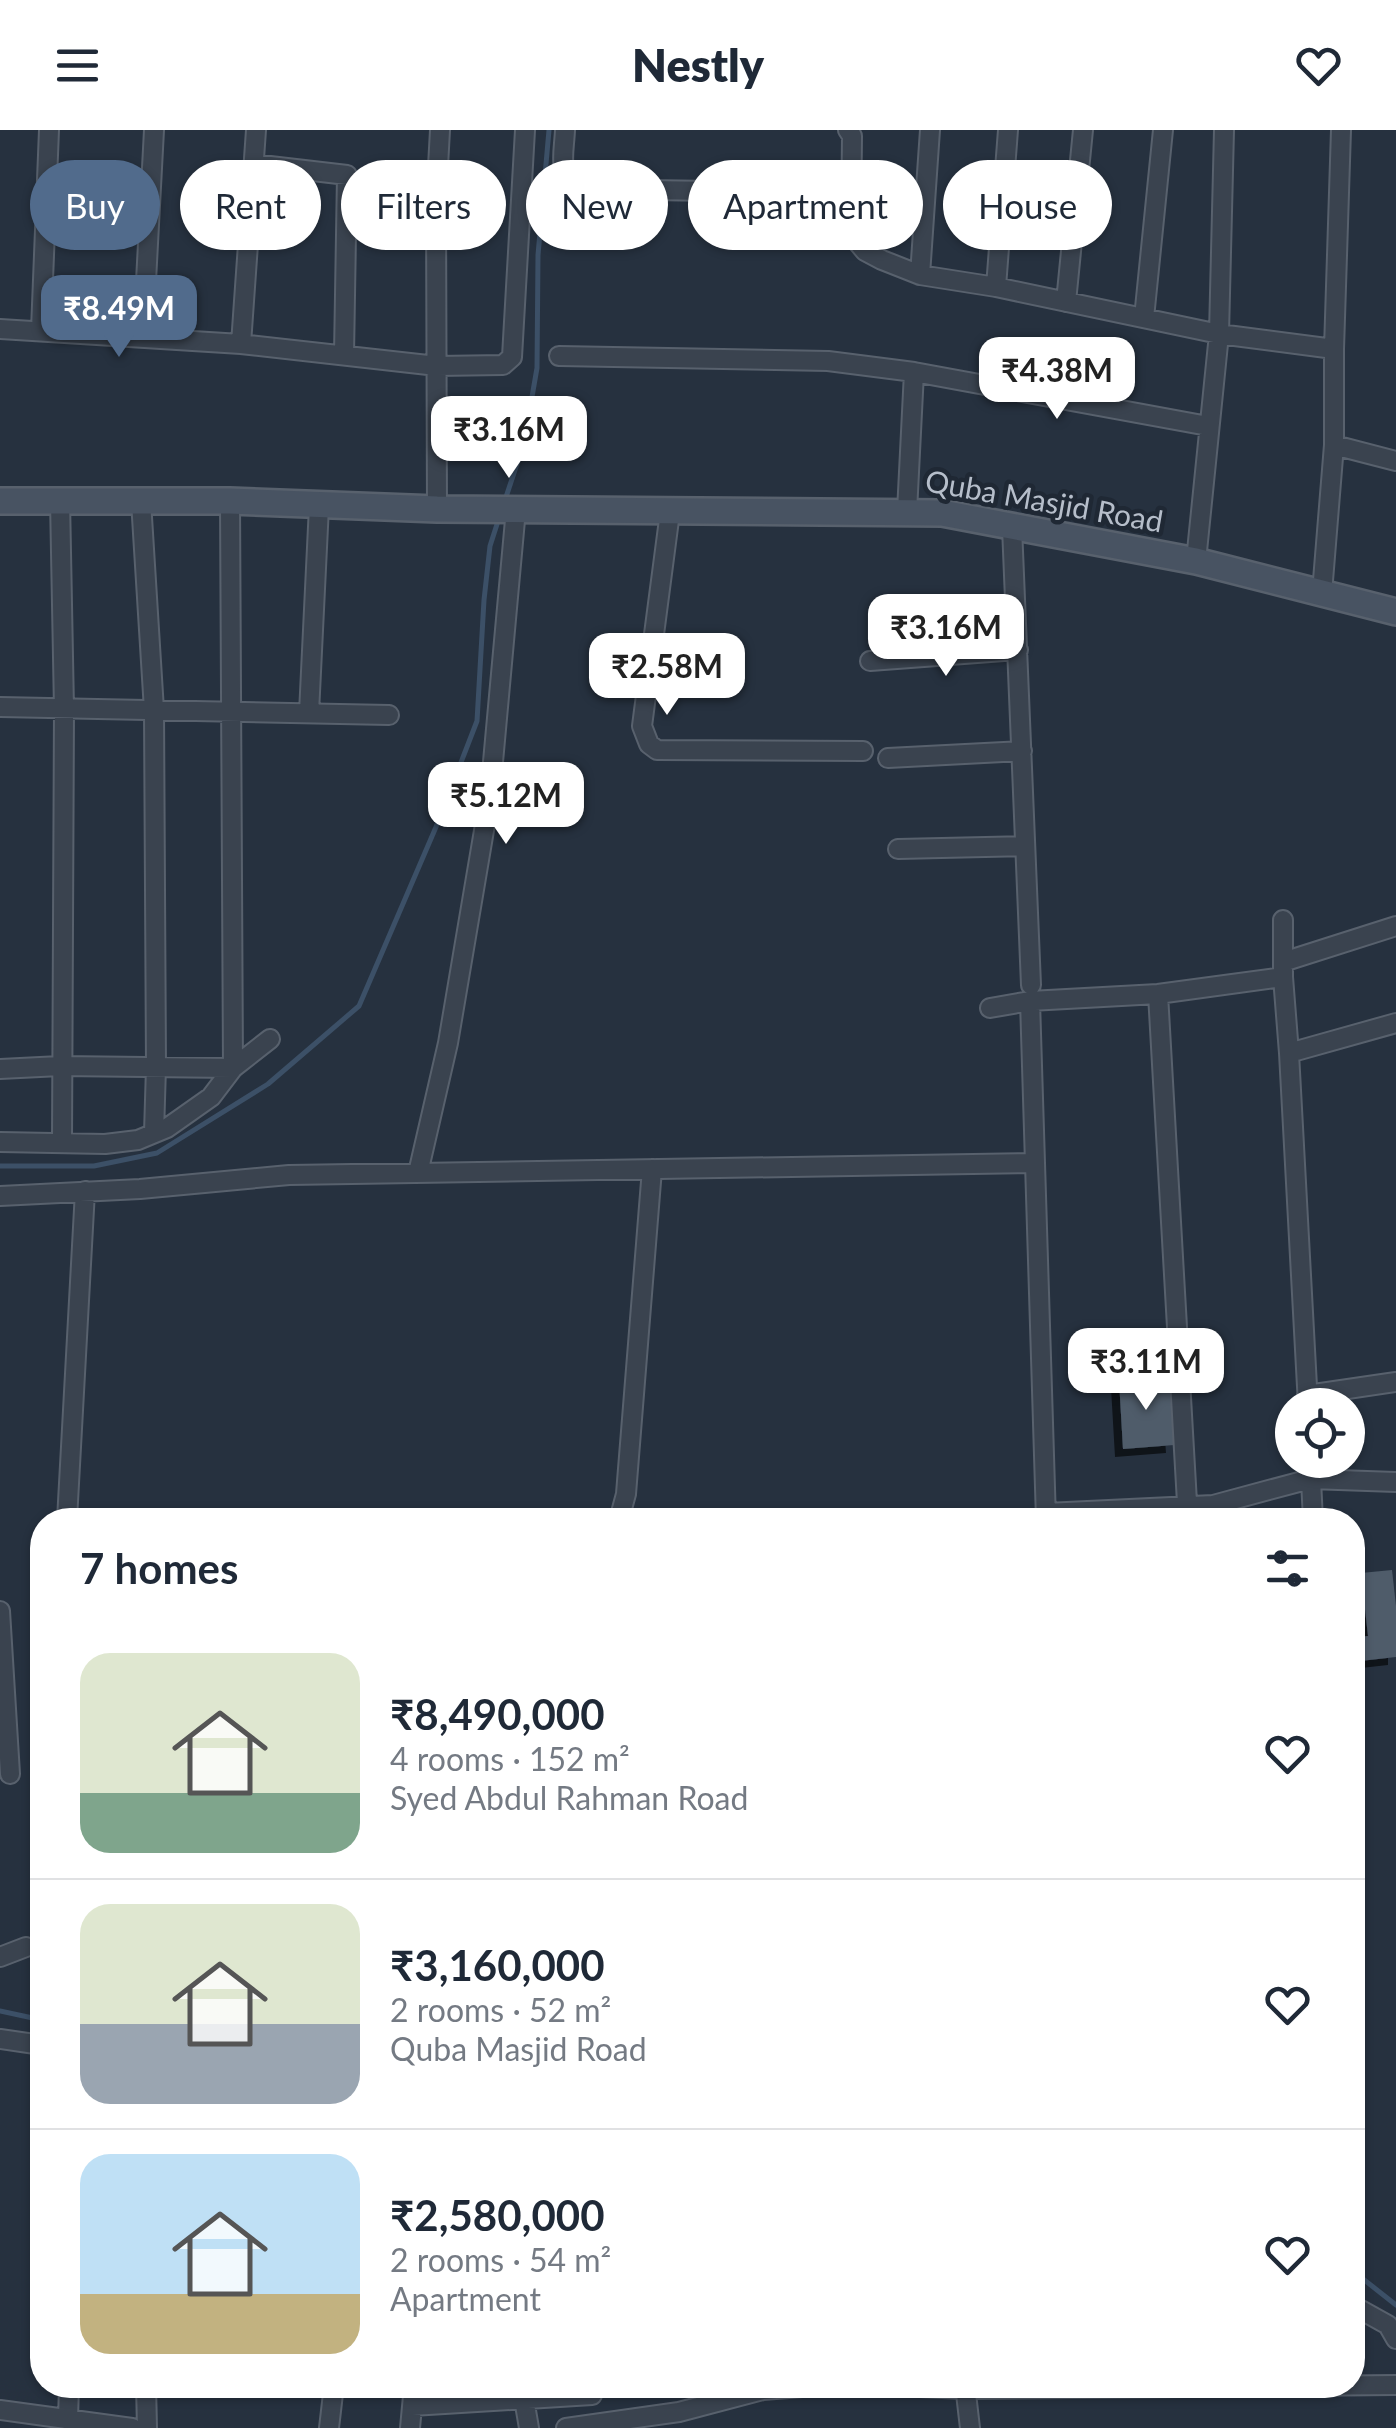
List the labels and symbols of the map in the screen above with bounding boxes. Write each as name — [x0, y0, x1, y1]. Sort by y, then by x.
pin: ₹8.49M — [38, 275, 200, 360]
pin: ₹4.38M — [976, 337, 1138, 422]
pin: ₹3.16M — [428, 396, 590, 481]
street label: Quba Masjid Road — [923, 461, 1166, 539]
pin: ₹3.16M — [865, 594, 1027, 679]
pin: ₹2.58M — [586, 633, 748, 718]
pin: ₹5.12M — [425, 762, 587, 847]
pin: ₹3.11M — [1065, 1328, 1227, 1413]

